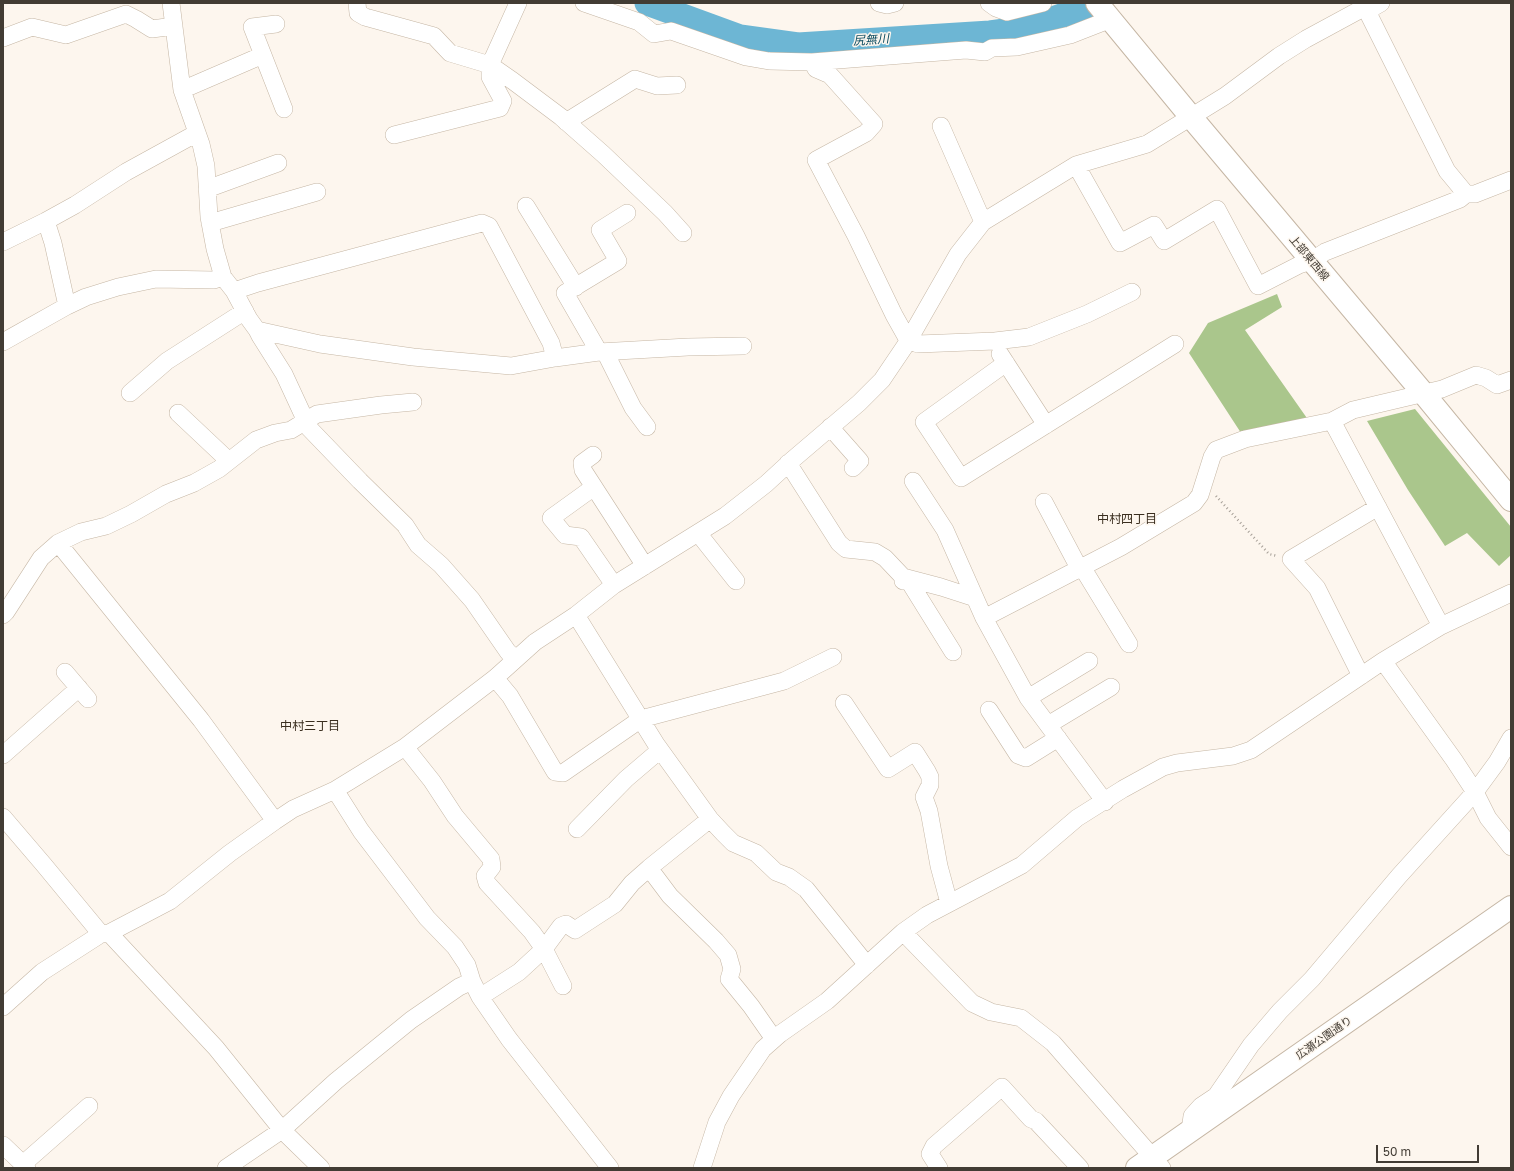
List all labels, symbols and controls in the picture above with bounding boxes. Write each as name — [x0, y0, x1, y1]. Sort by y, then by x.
water label: 尻無川 — [853, 32, 889, 48]
street label: 上部東西線 — [1286, 233, 1332, 283]
district label: 中村四丁目 — [1097, 512, 1157, 526]
district label: 中村三丁目 — [280, 719, 340, 733]
street label: 広瀬公園通り — [1293, 1014, 1355, 1062]
scale bar — [1378, 1137, 1481, 1163]
text: 50 m — [1383, 1144, 1411, 1159]

